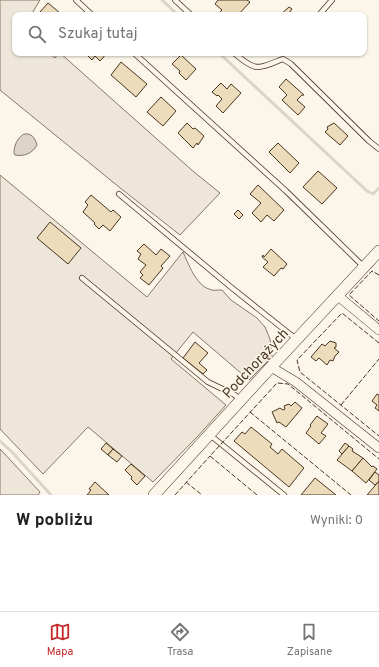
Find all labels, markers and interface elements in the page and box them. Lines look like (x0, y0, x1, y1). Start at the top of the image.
search box (12, 12, 367, 56)
icon: search (26, 23, 48, 45)
text: Szukaj tutaj (58, 25, 138, 44)
street label: Podchorążych (219, 326, 293, 403)
text: W pobliżu (16, 510, 93, 532)
text: Wyniki: 0 (310, 513, 363, 529)
tab: Mapa (47, 621, 73, 659)
tab: Trasa (167, 621, 193, 659)
tab: Zapisane (287, 621, 332, 659)

